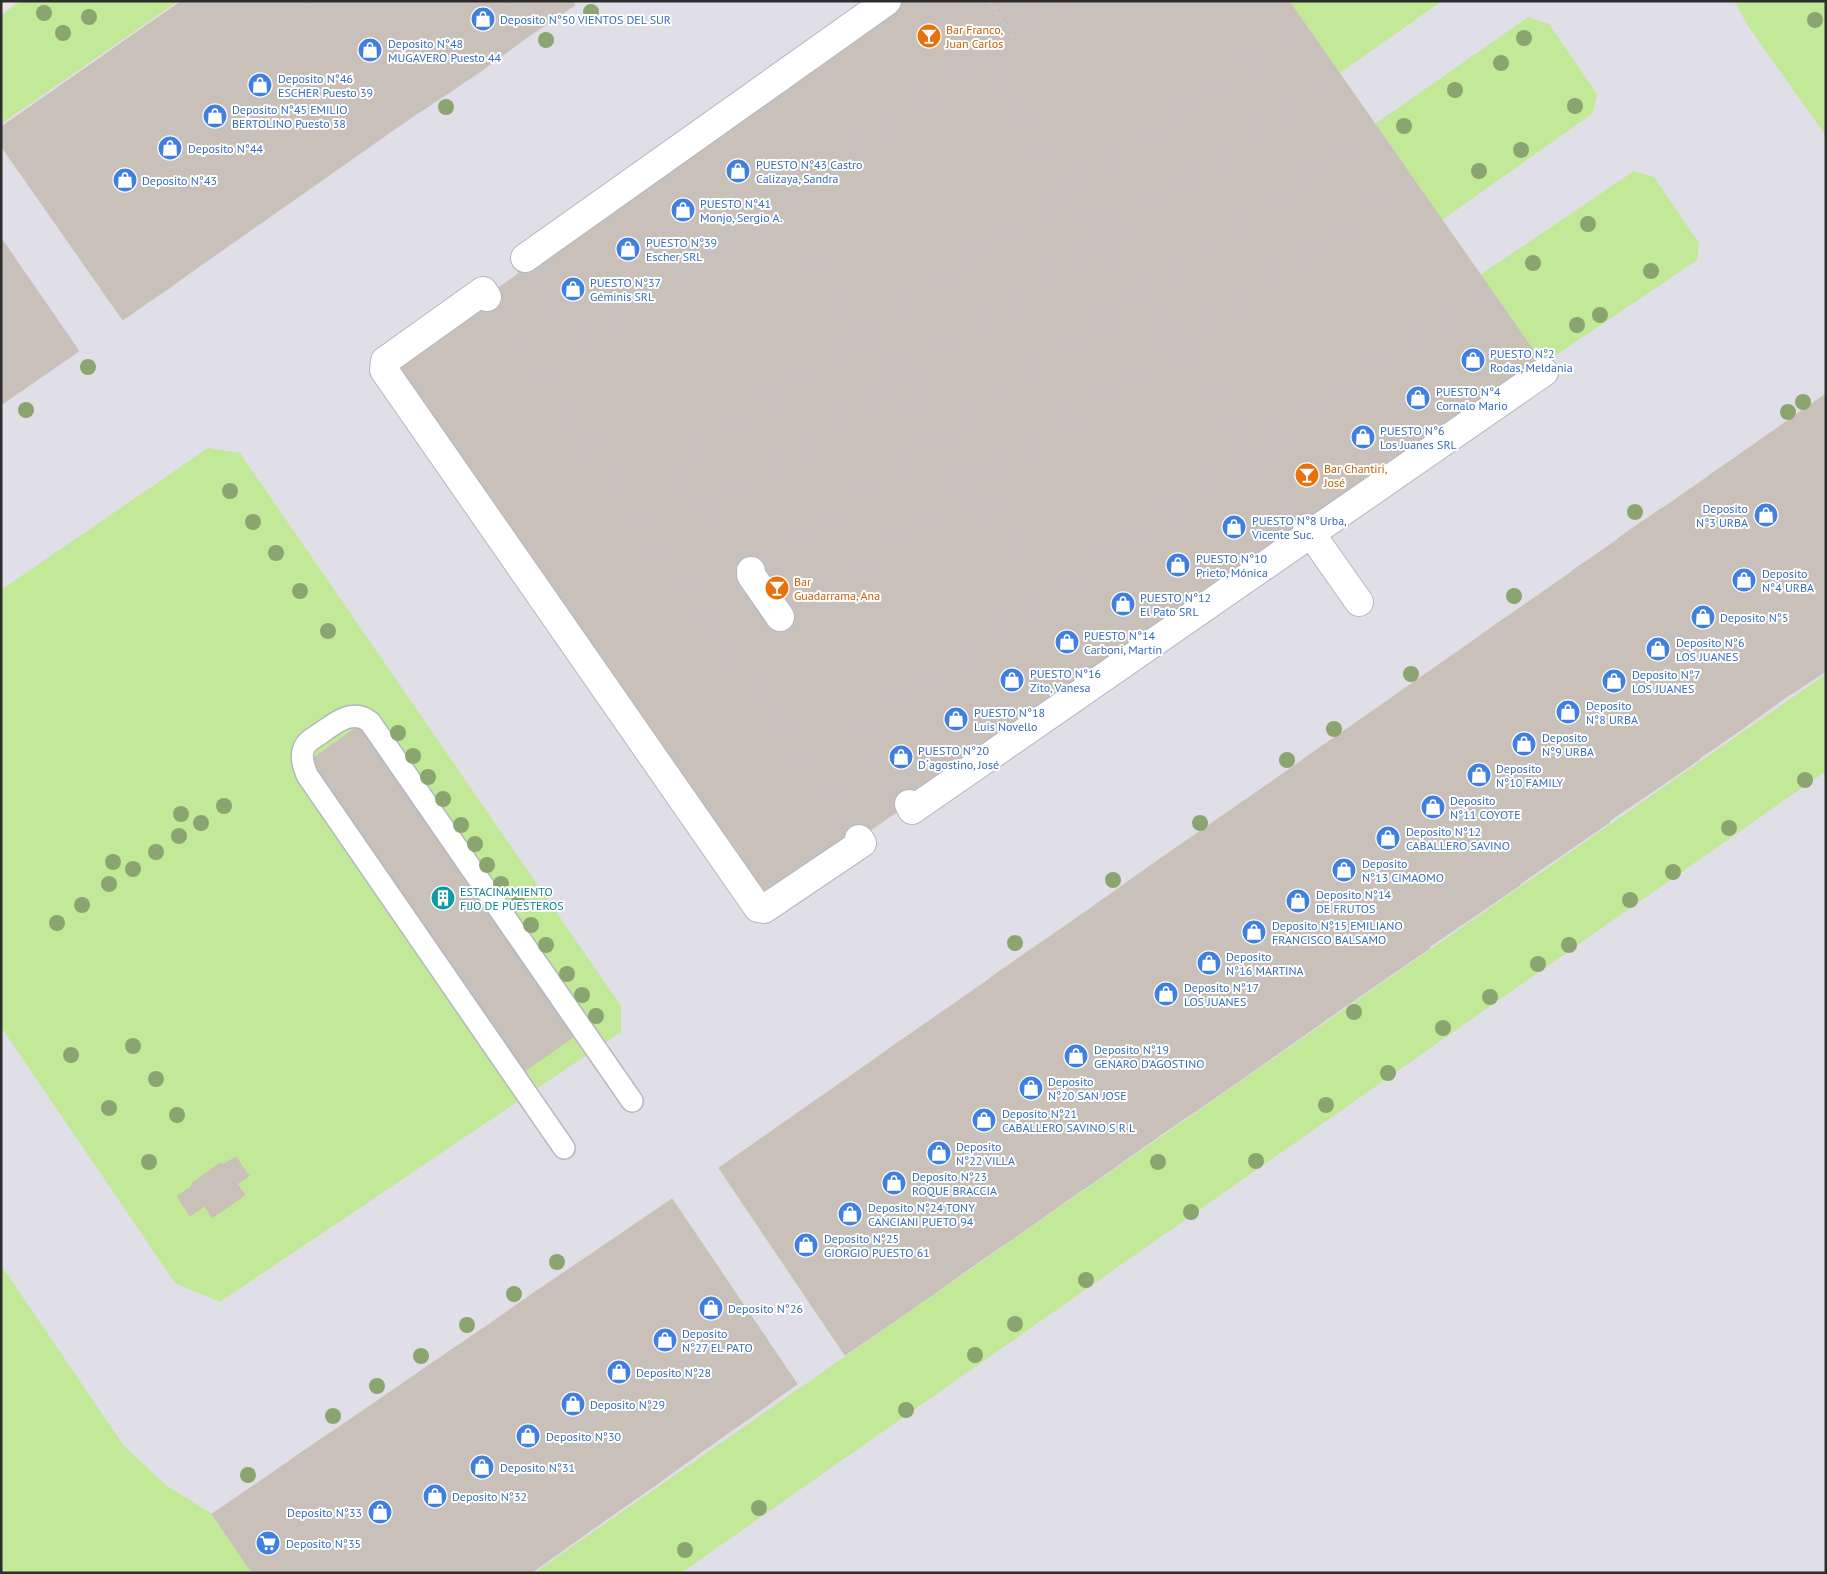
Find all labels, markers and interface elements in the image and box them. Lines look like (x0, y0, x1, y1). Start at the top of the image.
shop icon: Deposito N°50 VIENTOS DEL SUR (470, 6, 496, 32)
place label: Deposito N°50 VIENTOS DEL SUR (500, 12, 671, 27)
place label: Bar Franco, Juan Carlos (945, 22, 1003, 51)
bar icon: Bar Franco, Juan Carlos (916, 23, 942, 49)
place label: Deposito N°48 MUGAVERO Puesto 44 (388, 36, 501, 65)
shop icon: Deposito N°48 MUGAVERO Puesto 44 (357, 37, 383, 63)
place label: Deposito N°46 ESCHER Puesto 39 (278, 71, 373, 100)
shop icon: Deposito N°46 ESCHER Puesto 39 (247, 72, 273, 98)
place label: Deposito N°45 EMILIO BERTOLINO Puesto 38 (232, 102, 348, 131)
shop icon: Deposito N°45 EMILIO BERTOLINO Puesto 38 (202, 103, 228, 129)
shop icon: Deposito N°44 (157, 135, 183, 161)
place label: Deposito N°44 (188, 141, 263, 156)
place label: PUESTO N°43 Castro Calizaya, Sandra (756, 157, 863, 186)
shop icon: PUESTO N°43 Castro Calizaya, Sandra (725, 158, 751, 184)
shop icon: Deposito N°43 (112, 167, 138, 193)
place label: Deposito N°43 (142, 173, 217, 188)
place label: PUESTO N°41 Monjo, Sergio A. (700, 196, 782, 225)
shop icon: PUESTO N°41 Monjo, Sergio A. (670, 197, 696, 223)
place label: PUESTO N°39 Escher SRL (646, 235, 717, 264)
shop icon: PUESTO N°39 Escher SRL (615, 236, 641, 262)
place label: PUESTO N°37 Géminis SRL (590, 275, 661, 304)
shop icon: PUESTO N°37 Géminis SRL (560, 276, 586, 302)
place label: PUESTO N°2 Rodas, Meldania (1490, 346, 1573, 375)
shop icon: PUESTO N°2 Rodas, Meldania (1460, 347, 1486, 373)
place label: PUESTO N°4 Cornalo Mario (1436, 384, 1508, 413)
shop icon: PUESTO N°4 Cornalo Mario (1405, 385, 1431, 411)
place label: PUESTO N°6 Los Juanes SRL (1380, 423, 1457, 452)
shop icon: PUESTO N°6 Los Juanes SRL (1350, 424, 1376, 450)
place label: Bar Chantiri, José (1323, 461, 1388, 490)
bar icon: Bar Chantiri, José (1294, 462, 1320, 488)
place label: Deposito N°3 URBA (1696, 501, 1748, 530)
shop icon: Deposito N°3 URBA (1753, 502, 1779, 528)
place label: PUESTO N°8 Urba, Vicente Suc. (1251, 513, 1347, 542)
shop icon: PUESTO N°8 Urba, Vicente Suc. (1221, 514, 1247, 540)
place label: PUESTO N°10 Prieto, Mónica (1196, 551, 1268, 580)
shop icon: PUESTO N°10 Prieto, Mónica (1165, 552, 1191, 578)
place label: Deposito N°4 URBA (1762, 566, 1814, 595)
shop icon: Deposito N°4 URBA (1731, 567, 1757, 593)
place label: Bar Guadarrama, Ana (794, 574, 880, 603)
bar icon: Bar Guadarrama, Ana (764, 575, 790, 601)
place label: PUESTO N°12 El Pato SRL (1140, 590, 1211, 619)
shop icon: PUESTO N°12 El Pato SRL (1110, 591, 1136, 617)
shop icon: Deposito N°5 (1690, 604, 1716, 630)
place label: Deposito N°5 (1720, 610, 1788, 625)
place label: PUESTO N°14 Carboni, Martín (1084, 628, 1162, 657)
shop icon: PUESTO N°14 Carboni, Martín (1054, 629, 1080, 655)
place label: Deposito N°6 LOS JUANES (1676, 635, 1744, 664)
shop icon: Deposito N°6 LOS JUANES (1645, 636, 1671, 662)
place label: PUESTO N°16 Zito, Vanesa (1030, 666, 1101, 695)
shop icon: PUESTO N°16 Zito, Vanesa (999, 667, 1025, 693)
place label: Deposito N°7 LOS JUANES (1632, 667, 1700, 696)
shop icon: Deposito N°7 LOS JUANES (1601, 668, 1627, 694)
place label: Deposito N°8 URBA (1586, 698, 1638, 727)
shop icon: Deposito N°8 URBA (1555, 699, 1581, 725)
place label: PUESTO N°18 Luis Novello (974, 705, 1045, 734)
shop icon: PUESTO N°18 Luis Novello (943, 706, 969, 732)
place label: Deposito N°9 URBA (1542, 730, 1594, 759)
shop icon: Deposito N°9 URBA (1511, 731, 1537, 757)
place label: PUESTO N°20 D´agostino, José (918, 743, 999, 772)
shop icon: PUESTO N°20 D´agostino, José (888, 744, 914, 770)
place label: Deposito N°10 FAMILY (1496, 761, 1564, 790)
shop icon: Deposito N°10 FAMILY (1466, 762, 1492, 788)
place label: Deposito N°11 COYOTE (1450, 793, 1521, 822)
shop icon: Deposito N°11 COYOTE (1420, 794, 1446, 820)
place label: Deposito N°12 CABALLERO SAVINO (1406, 824, 1510, 853)
shop icon: Deposito N°12 CABALLERO SAVINO (1375, 825, 1401, 851)
place label: Deposito N°13 CIMAOMO (1362, 856, 1444, 885)
shop icon: Deposito N°13 CIMAOMO (1331, 857, 1357, 883)
place label: ESTACINAMIENTO FIJO DE PUESTEROS (460, 884, 564, 913)
building icon: ESTACINAMIENTO FIJO DE PUESTEROS (430, 885, 456, 911)
place label: Deposito N°14 DE FRUTOS (1316, 887, 1391, 916)
shop icon: Deposito N°14 DE FRUTOS (1285, 888, 1311, 914)
place label: Deposito N°15 EMILIANO FRANCISCO BALSAMO (1272, 918, 1403, 947)
shop icon: Deposito N°15 EMILIANO FRANCISCO BALSAMO (1241, 919, 1267, 945)
place label: Deposito N°16 MARTINA (1226, 949, 1304, 978)
shop icon: Deposito N°16 MARTINA (1196, 950, 1222, 976)
place label: Deposito N°17 LOS JUANES (1184, 980, 1259, 1009)
shop icon: Deposito N°17 LOS JUANES (1153, 981, 1179, 1007)
place label: Deposito N°19 GENARO D'AGOSTINO (1094, 1042, 1205, 1071)
shop icon: Deposito N°19 GENARO D'AGOSTINO (1063, 1043, 1089, 1069)
place label: Deposito N°20 SAN JOSE (1048, 1074, 1127, 1103)
shop icon: Deposito N°20 SAN JOSE (1018, 1075, 1044, 1101)
place label: Deposito N°21 CABALLERO SAVINO S R L (1002, 1106, 1135, 1135)
shop icon: Deposito N°21 CABALLERO SAVINO S R L (971, 1107, 997, 1133)
place label: Deposito N°22 VILLA (956, 1139, 1015, 1168)
shop icon: Deposito N°22 VILLA (926, 1140, 952, 1166)
place label: Deposito N°23 ROQUE BRACCIA (912, 1169, 997, 1198)
shop icon: Deposito N°23 ROQUE BRACCIA (881, 1170, 907, 1196)
place label: Deposito N°24 TONY CANCIANI PUETO 94 (868, 1200, 975, 1229)
shop icon: Deposito N°24 TONY CANCIANI PUETO 94 (837, 1201, 863, 1227)
place label: Deposito N°25 GIORGIO PUESTO 61 (824, 1231, 930, 1260)
shop icon: Deposito N°25 GIORGIO PUESTO 61 (793, 1232, 819, 1258)
shop icon: Deposito N°26 (698, 1295, 724, 1321)
place label: Deposito N°26 (728, 1301, 803, 1316)
place label: Deposito N°27 EL PATO (682, 1326, 753, 1355)
shop icon: Deposito N°27 EL PATO (652, 1327, 678, 1353)
shop icon: Deposito N°28 (606, 1359, 632, 1385)
place label: Deposito N°28 (636, 1365, 711, 1380)
shop icon: Deposito N°29 (560, 1391, 586, 1417)
place label: Deposito N°29 (590, 1397, 665, 1412)
shop icon: Deposito N°30 (515, 1423, 541, 1449)
place label: Deposito N°30 (546, 1429, 621, 1444)
shop icon: Deposito N°31 (469, 1454, 495, 1480)
place label: Deposito N°31 (500, 1460, 575, 1475)
shop icon: Deposito N°32 (422, 1483, 448, 1509)
place label: Deposito N°32 (452, 1489, 527, 1504)
shop icon: Deposito N°33 (367, 1499, 393, 1525)
place label: Deposito N°33 (287, 1505, 362, 1520)
supermarket icon: Deposito N°35 (255, 1530, 281, 1556)
place label: Deposito N°35 (286, 1536, 361, 1551)

